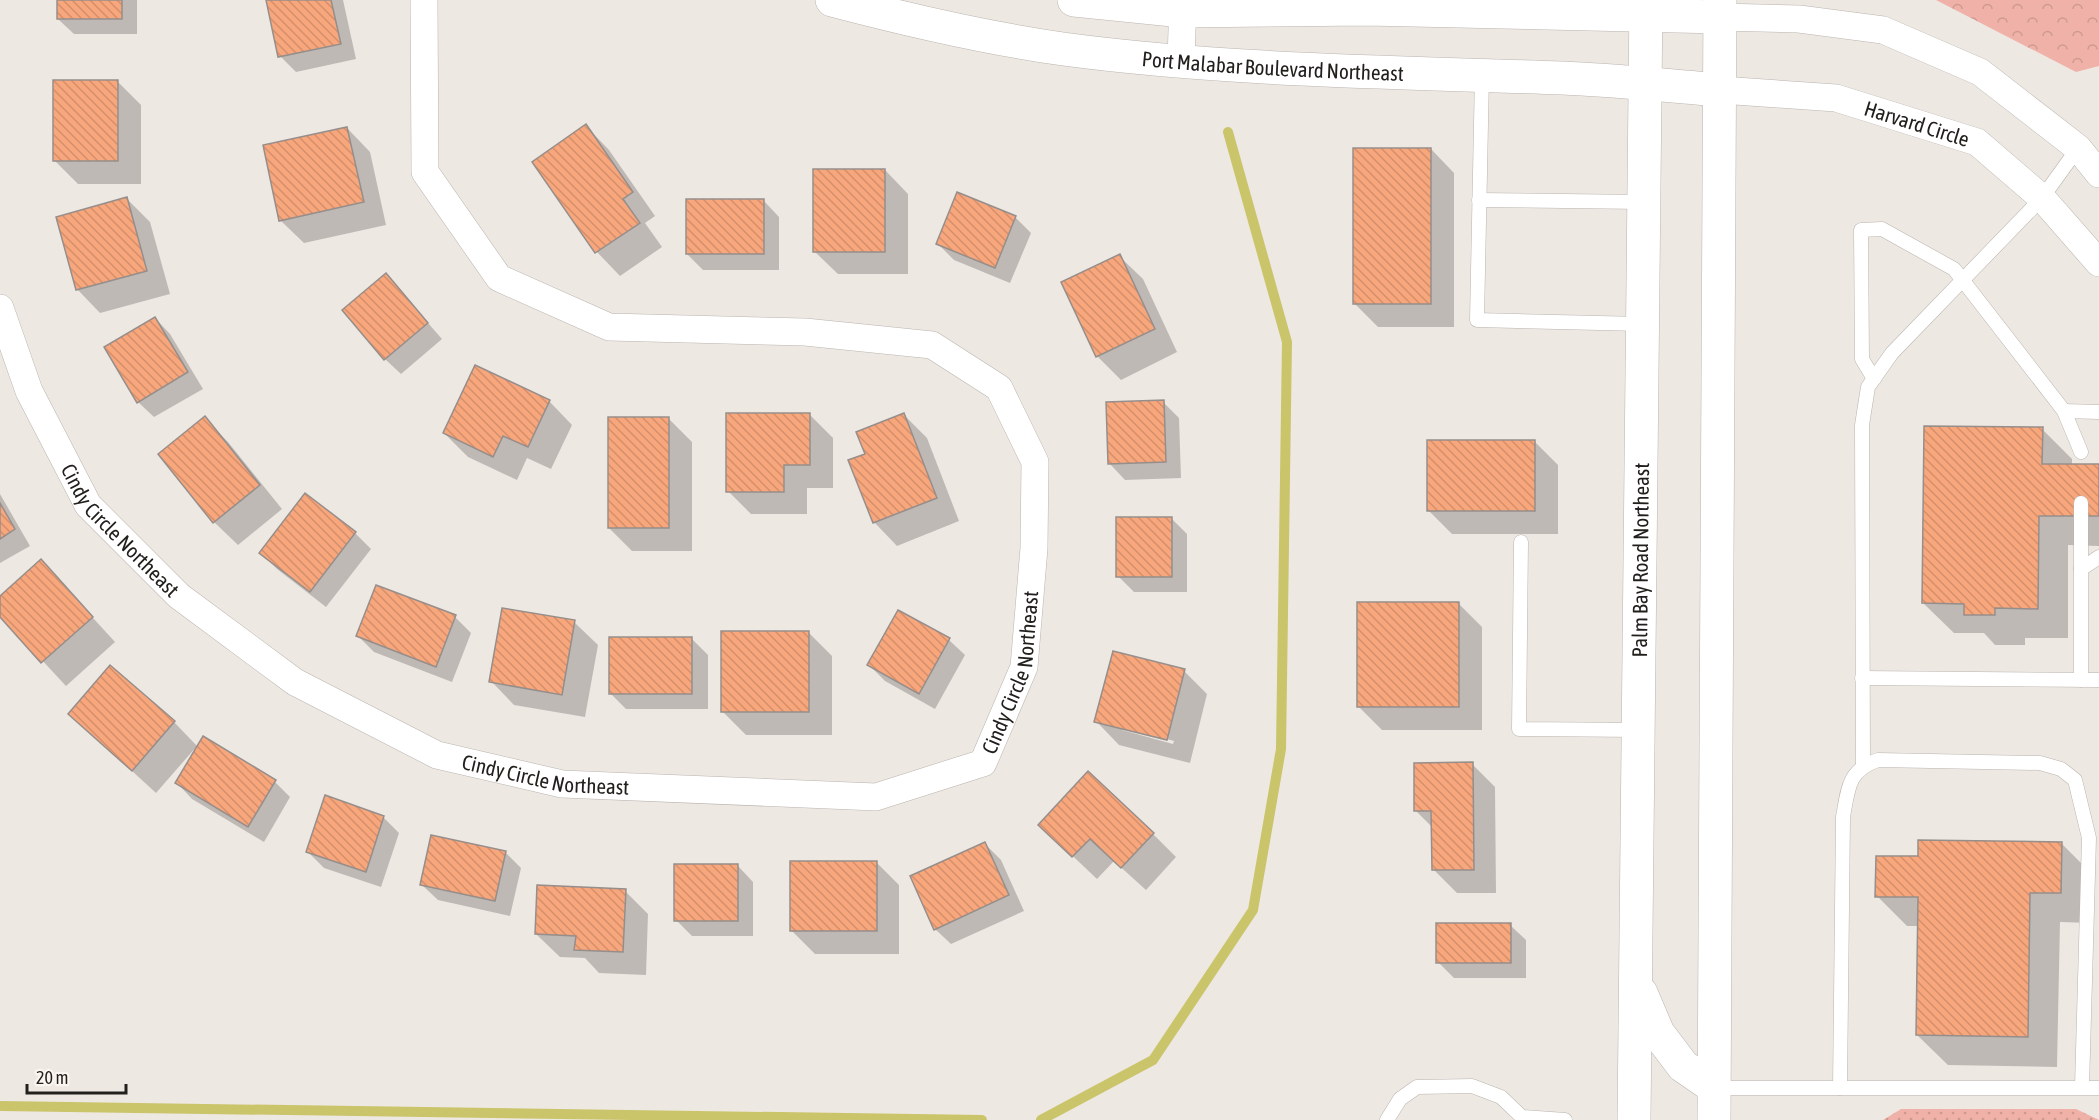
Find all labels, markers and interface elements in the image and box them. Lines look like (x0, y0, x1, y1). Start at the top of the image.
street label: Port Malabar Boulevard Northeast (1141, 46, 1404, 85)
street label: Harvard Circle (1861, 96, 1972, 151)
street label: Cindy Circle Northeast (57, 460, 184, 601)
street label: Palm Bay Road Northeast (1627, 462, 1653, 658)
street label: Cindy Circle Northeast (976, 590, 1042, 757)
street label: Cindy Circle Northeast (460, 749, 630, 799)
scale bar (27, 1057, 126, 1095)
text: 20 m (36, 1067, 68, 1088)

